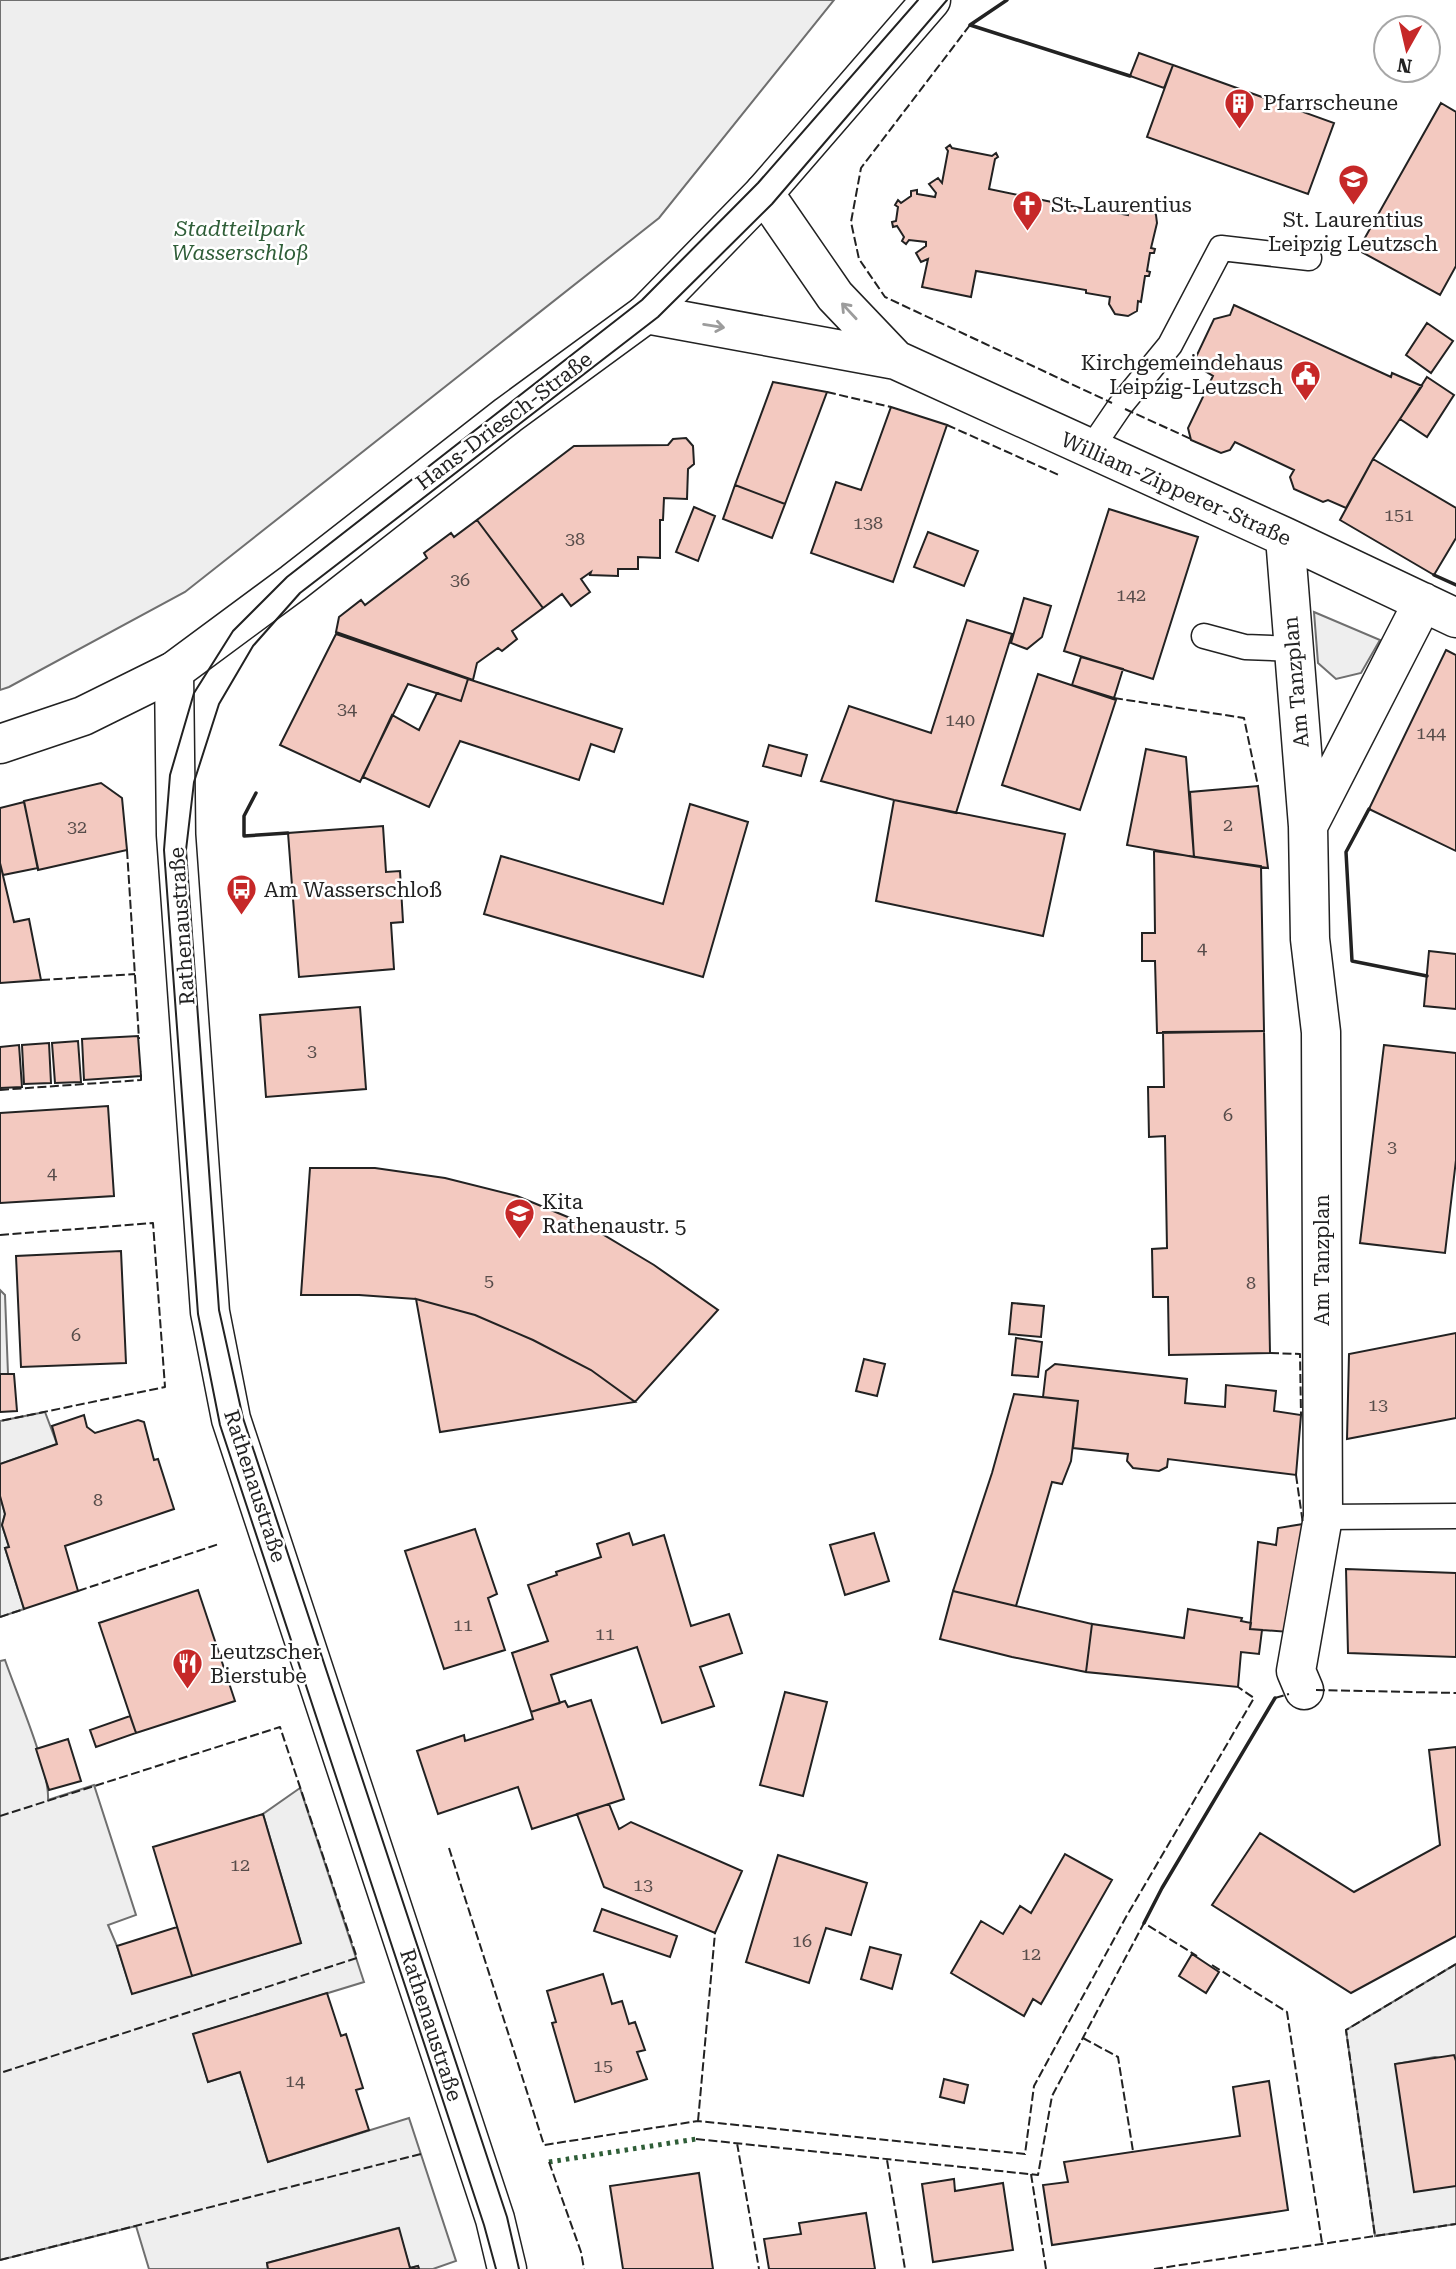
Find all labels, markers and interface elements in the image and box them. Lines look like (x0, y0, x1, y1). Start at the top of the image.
north arrow (1372, 14, 1442, 84)
text: N (1395, 53, 1414, 78)
building icon: Pfarrscheune (1223, 86, 1257, 130)
place label: Pfarrscheune (1263, 91, 1398, 115)
school or university icon: St. Laurentius Leipzig Leutzsch (1336, 163, 1370, 207)
church icon: St. Laurentius (1011, 188, 1045, 232)
place label: St. Laurentius (1051, 193, 1192, 217)
place label: St. Laurentius Leipzig Leutzsch (1268, 208, 1438, 256)
park label: Stadtteilpark Wasserschloß (172, 217, 308, 265)
one-way arrow (841, 302, 857, 320)
one-way arrow (702, 320, 724, 333)
street label: Hans-Driesch-Straße (411, 347, 597, 495)
place label: Kirchgemeindehaus Leipzig-Leutzsch (1081, 351, 1283, 399)
public building icon: Kirchgemeindehaus Leipzig-Leutzsch (1289, 358, 1323, 402)
street label: William-Zipperer-Straße (1057, 427, 1295, 551)
house number: 151 (1384, 504, 1414, 525)
house number: 138 (853, 512, 883, 533)
house number: 38 (565, 528, 585, 549)
house number: 36 (450, 569, 470, 590)
house number: 142 (1116, 584, 1146, 605)
street label: Am Tanzplan (1278, 615, 1314, 749)
house number: 34 (337, 698, 357, 719)
house number: 140 (945, 709, 975, 730)
house number: 144 (1416, 722, 1446, 743)
house number: 2 (1223, 814, 1233, 835)
house number: 32 (67, 816, 87, 837)
street label: Rathenaustraße (164, 846, 200, 1006)
bus stop icon: Am Wasserschloß (224, 873, 258, 917)
place label: Am Wasserschloß (264, 878, 442, 902)
house number: 4 (1197, 937, 1207, 958)
house number: 3 (307, 1040, 317, 1061)
house number: 6 (1223, 1104, 1233, 1125)
house number: 3 (1387, 1136, 1397, 1157)
house number: 4 (47, 1162, 57, 1183)
place label: Kita Rathenaustr. 5 (542, 1190, 686, 1238)
street label: Am Tanzplan (1310, 1194, 1334, 1326)
school or university icon: Kita Rathenaustr. 5 (502, 1197, 536, 1241)
house number: 5 (484, 1270, 494, 1291)
house number: 8 (1246, 1272, 1256, 1293)
house number: 6 (71, 1324, 81, 1345)
house number: 13 (1368, 1394, 1388, 1415)
street label: Rathenaustraße (219, 1407, 291, 1565)
house number: 8 (93, 1489, 103, 1510)
house number: 11 (453, 1614, 473, 1635)
house number: 11 (595, 1623, 615, 1644)
place label: Leutzscher Bierstube (210, 1640, 322, 1688)
restaurant icon: Leutzscher Bierstube (170, 1647, 204, 1691)
house number: 12 (230, 1854, 250, 1875)
house number: 13 (633, 1874, 653, 1895)
house number: 16 (792, 1930, 812, 1951)
house number: 12 (1021, 1943, 1041, 1964)
street label: Rathenaustraße (395, 1946, 467, 2104)
house number: 15 (593, 2055, 613, 2076)
house number: 14 (285, 2070, 305, 2091)

